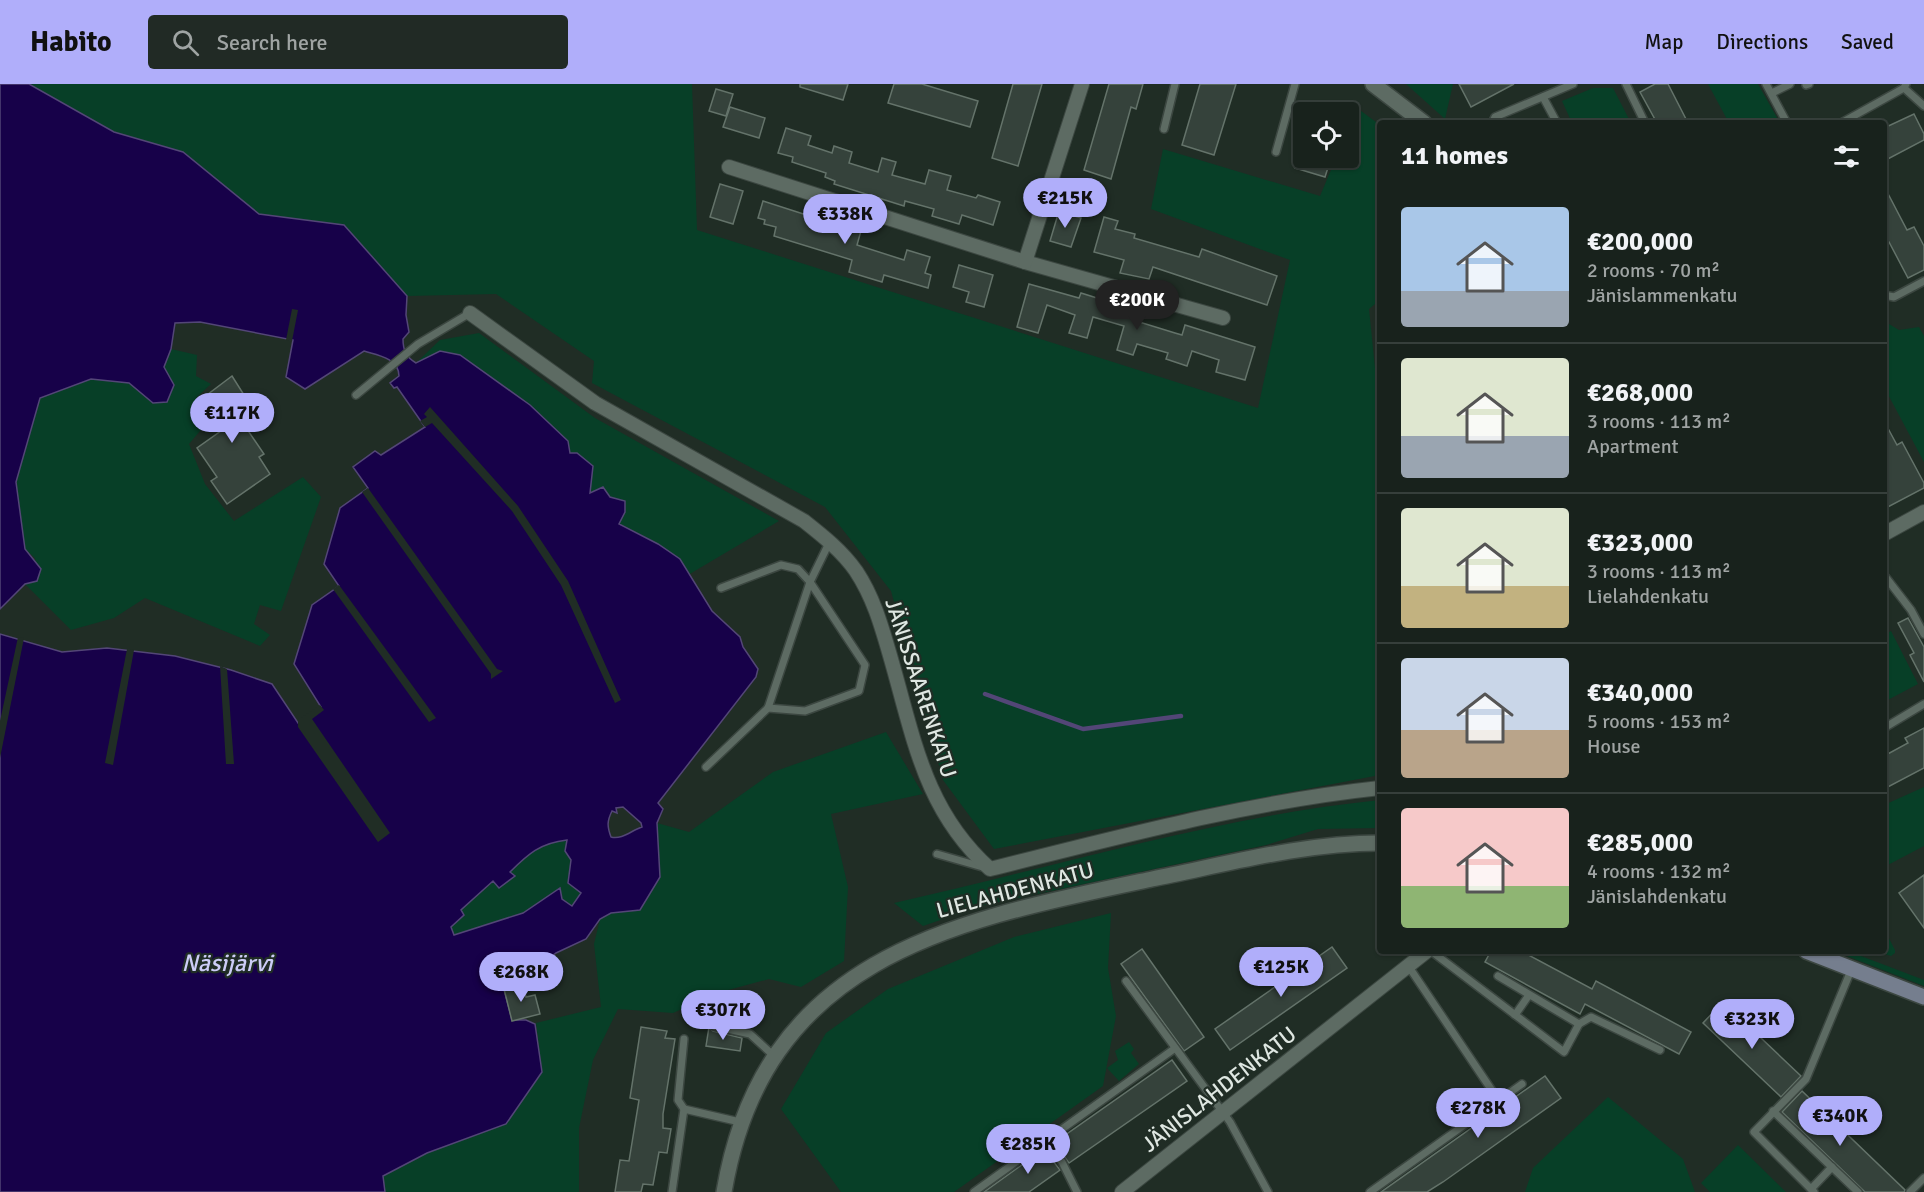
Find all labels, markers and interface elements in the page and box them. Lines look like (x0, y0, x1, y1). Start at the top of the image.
search box (148, 15, 568, 69)
text: Habito (30, 25, 112, 59)
icon: search (169, 26, 202, 59)
text: Search here (217, 29, 328, 56)
text: Map (1645, 29, 1683, 55)
text: Directions (1716, 29, 1808, 55)
text: Saved (1841, 29, 1894, 55)
map controls (1293, 102, 1359, 168)
button: locate (1293, 102, 1359, 168)
text: 11 homes (1401, 140, 1508, 172)
icon: filters (1830, 140, 1863, 173)
pin: €215K (1023, 178, 1107, 229)
text: €215K (1037, 185, 1093, 210)
pin: €338K (803, 194, 887, 245)
text: €338K (817, 201, 873, 226)
text: €200,000 (1587, 226, 1693, 258)
icon: home (1449, 231, 1521, 303)
text: 2 rooms · 70 m² (1587, 258, 1720, 283)
pin: €200K (1095, 280, 1179, 331)
text: Jänislammenkatu (1587, 283, 1737, 308)
text: €200K (1109, 287, 1165, 312)
text: €268,000 (1587, 377, 1693, 409)
icon: home (1449, 382, 1521, 454)
pin: €117K (190, 393, 274, 444)
text: €117K (204, 400, 260, 425)
text: 3 rooms · 113 m² (1587, 409, 1731, 434)
text: Apartment (1587, 434, 1679, 459)
text: €323,000 (1587, 527, 1693, 559)
icon: home (1449, 532, 1521, 604)
text: 3 rooms · 113 m² (1587, 559, 1731, 584)
text: Lielahdenkatu (1587, 584, 1709, 609)
street label: JÄNISSAARENKATU (879, 595, 963, 781)
text: €340,000 (1587, 677, 1693, 709)
icon: home (1449, 682, 1521, 754)
text: 5 rooms · 153 m² (1587, 709, 1731, 734)
text: House (1587, 734, 1641, 759)
text: €285,000 (1587, 827, 1693, 859)
icon: home (1449, 832, 1521, 904)
street label: LIELAHDENKATU (933, 856, 1097, 924)
text: 4 rooms · 132 m² (1587, 859, 1731, 884)
text: Jänislahdenkatu (1587, 884, 1727, 909)
pin: €125K (1239, 947, 1323, 998)
water label: Näsijärvi (181, 948, 274, 978)
pin: €268K (479, 952, 563, 1003)
text: €125K (1253, 954, 1309, 979)
text: €268K (493, 959, 549, 984)
pin: €307K (681, 990, 765, 1041)
text: €307K (695, 997, 751, 1022)
pin: €323K (1710, 999, 1794, 1050)
text: €323K (1724, 1006, 1780, 1031)
street label: JÄNISLAHDENKATU (1136, 1020, 1302, 1158)
pin: €278K (1436, 1088, 1520, 1139)
text: €278K (1450, 1095, 1506, 1120)
pin: €340K (1798, 1096, 1882, 1147)
text: €340K (1812, 1103, 1868, 1128)
pin: €285K (986, 1124, 1070, 1175)
text: €285K (1000, 1131, 1056, 1156)

